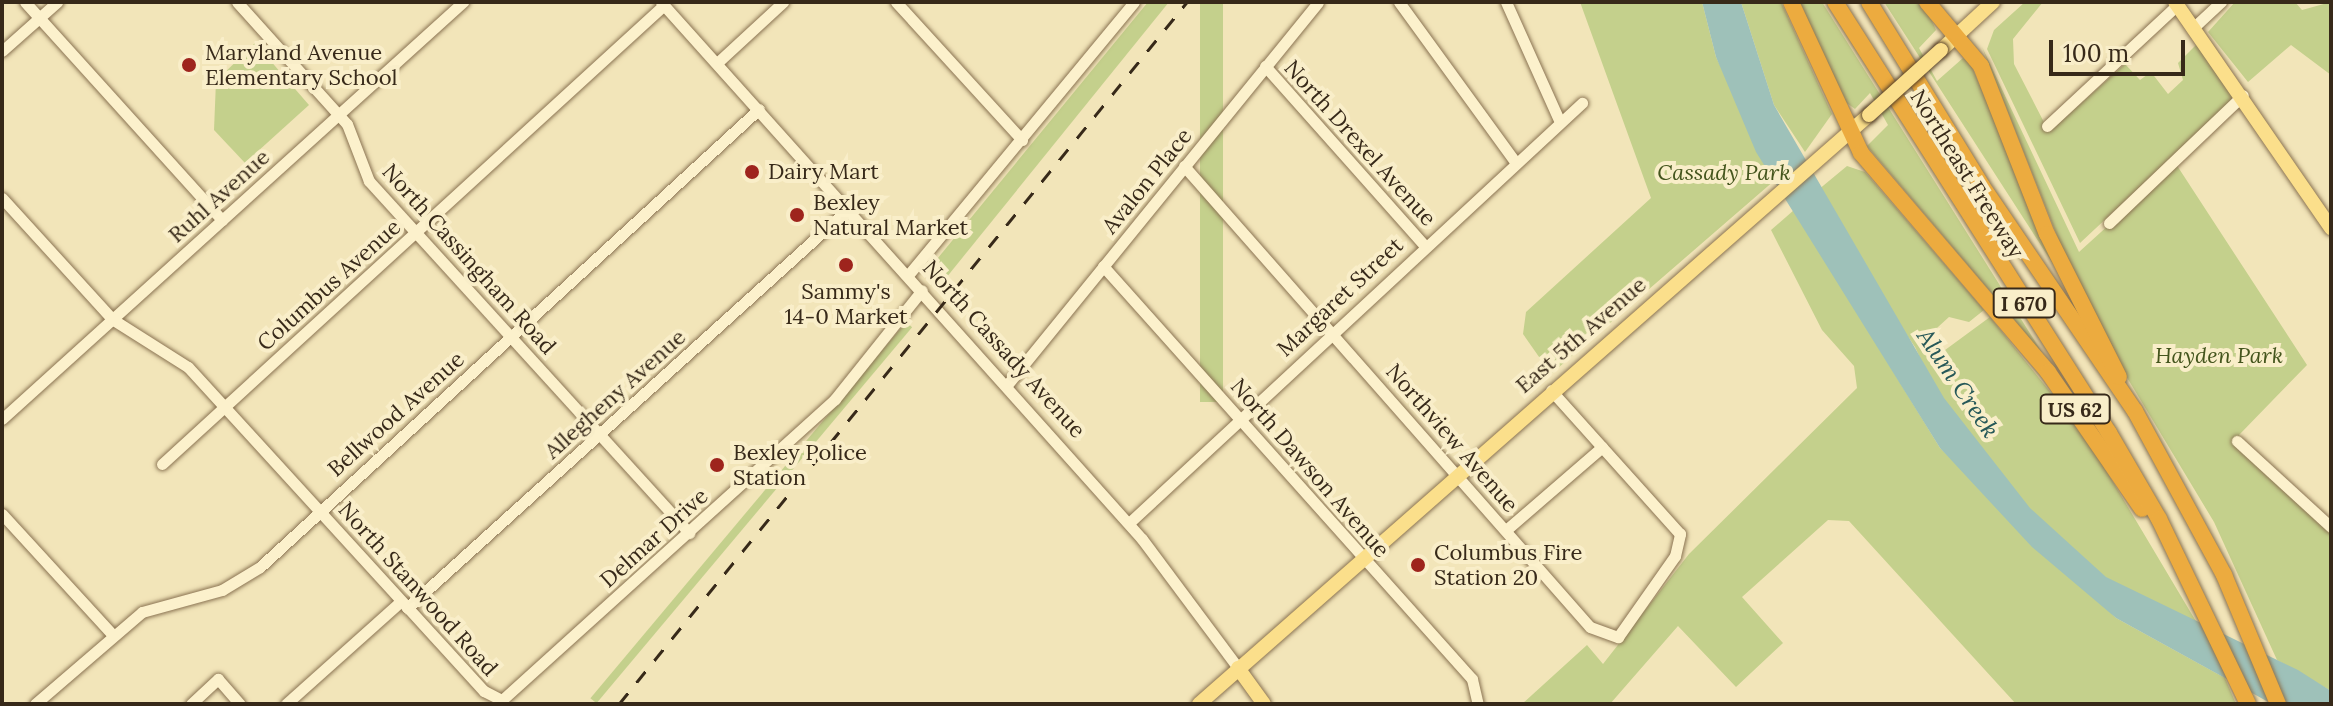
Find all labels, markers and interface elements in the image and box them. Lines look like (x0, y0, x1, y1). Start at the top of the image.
scale bar (2053, 24, 2189, 74)
text: 100 m (2063, 38, 2129, 69)
place label: Maryland Avenue Elementary School (205, 39, 398, 90)
street label: North Drexel Avenue (1279, 55, 1441, 231)
marker: Maryland Avenue Elementary School (180, 56, 198, 74)
street label: Northeast Freeway (1905, 85, 2029, 263)
street label: Avalon Place (1097, 123, 1197, 239)
street label: Ruhl Avenue (163, 144, 275, 248)
street label: North Cassingham Road (377, 158, 561, 360)
place label: Dairy Mart (768, 159, 879, 185)
park label: Cassady Park (1657, 160, 1791, 186)
marker: Dairy Mart (743, 163, 761, 181)
place label: Bexley Natural Market (813, 189, 968, 240)
marker: Bexley Natural Market (788, 206, 806, 224)
street label: Columbus Avenue (252, 214, 406, 356)
street label: Margaret Street (1272, 232, 1408, 362)
street label: North Cassady Avenue (917, 255, 1091, 443)
marker: Sammy's 14-0 Market (837, 256, 855, 274)
street label: East 5th Avenue (1511, 271, 1651, 399)
place label: Sammy's 14-0 Market (784, 278, 908, 330)
road number: I 670 (1992, 287, 2056, 319)
water label: Alum Creek (1911, 323, 2005, 443)
street label: Allegheny Avenue (539, 324, 691, 464)
park label: Hayden Park (2155, 343, 2283, 369)
street label: Bellwood Avenue (322, 346, 470, 482)
street label: Northview Avenue (1380, 358, 1524, 518)
street label: North Dawson Avenue (1225, 373, 1395, 563)
road number: US 62 (2039, 393, 2111, 425)
place label: Bexley Police Station (733, 439, 867, 490)
marker: Bexley Police Station (708, 456, 726, 474)
street label: Delmar Drive (595, 483, 713, 593)
street label: North Stanwood Road (333, 497, 503, 681)
place label: Columbus Fire Station 20 (1434, 539, 1582, 590)
marker: Columbus Fire Station 20 (1409, 556, 1427, 574)

